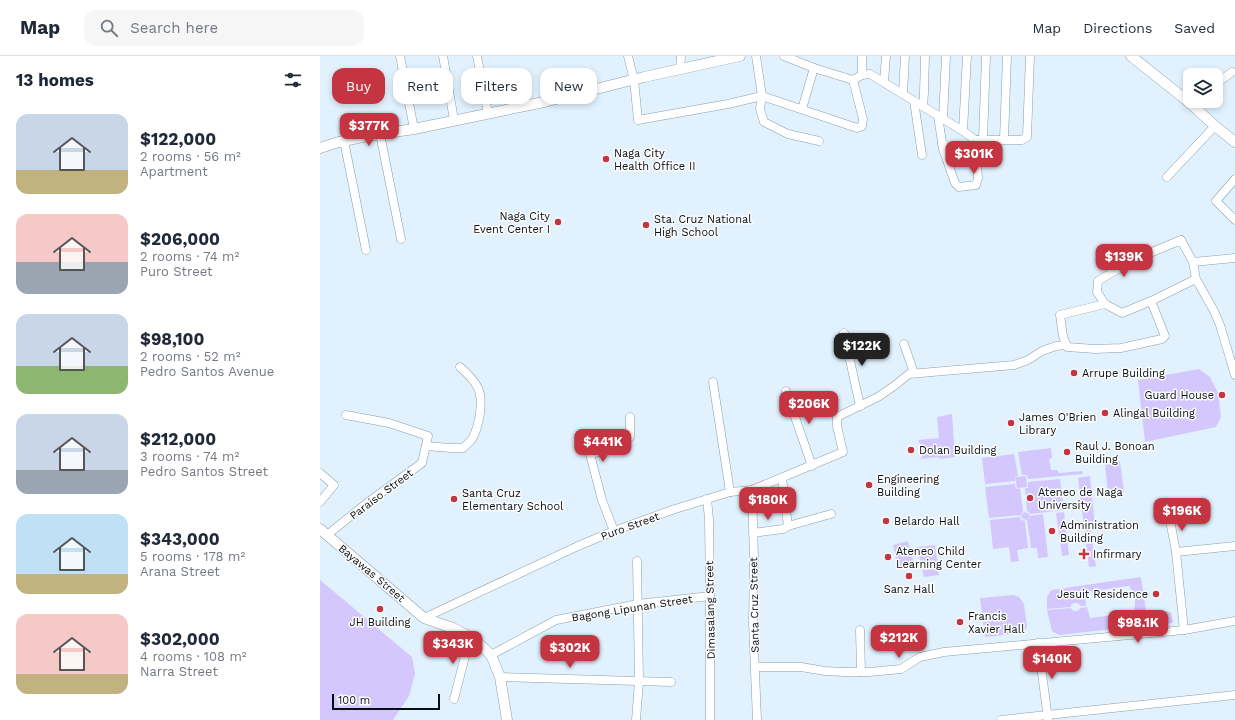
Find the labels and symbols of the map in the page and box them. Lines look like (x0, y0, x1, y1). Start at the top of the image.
pin: $377K (341, 113, 397, 147)
pin: $301K (946, 141, 1002, 175)
place label: Naga City Health Office II (614, 147, 695, 173)
marker: Naga City Health Office II (601, 154, 611, 164)
place label: Naga City Event Center I (473, 210, 550, 236)
place label: Sta. Cruz National High School (654, 213, 752, 239)
marker: Naga City Event Center I (553, 217, 563, 227)
marker: Sta. Cruz National High School (641, 220, 651, 230)
pin: $139K (1096, 244, 1152, 278)
pin: $122K (834, 333, 890, 367)
place label: Arrupe Building (1082, 367, 1165, 380)
marker: Arrupe Building (1069, 368, 1079, 378)
place label: Guard House (1145, 389, 1214, 402)
marker: Guard House (1217, 390, 1227, 400)
pin: $206K (781, 391, 837, 425)
place label: Alingal Building (1113, 407, 1195, 420)
marker: Alingal Building (1100, 408, 1110, 418)
place label: James O'Brien Library (1019, 411, 1096, 437)
marker: James O'Brien Library (1006, 418, 1016, 428)
pin: $441K (575, 429, 631, 463)
place label: Raul J. Bonoan Building (1075, 440, 1155, 466)
place label: Dolan Building (919, 444, 997, 457)
marker: Dolan Building (906, 445, 916, 455)
marker: Raul J. Bonoan Building (1062, 447, 1072, 457)
street label: Paraiso Street (347, 466, 416, 522)
place label: Engineering Building (877, 473, 939, 499)
marker: Engineering Building (864, 480, 874, 490)
place label: Ateneo de Naga University (1038, 486, 1123, 512)
place label: Santa Cruz Elementary School (462, 487, 564, 513)
pin: $180K (740, 487, 796, 521)
marker: Ateneo de Naga University (1025, 493, 1035, 503)
marker: Santa Cruz Elementary School (449, 494, 459, 504)
pin: $196K (1154, 498, 1210, 532)
street label: Puro Street (599, 510, 662, 543)
place label: Belardo Hall (894, 515, 960, 528)
marker: Belardo Hall (881, 516, 891, 526)
place label: Administration Building (1060, 519, 1139, 545)
marker: Administration Building (1047, 526, 1057, 536)
street label: Bayawas Street (336, 542, 408, 605)
place label: Ateneo Child Learning Center (896, 545, 982, 571)
marker: Infirmary (1078, 548, 1090, 560)
place label: Infirmary (1093, 548, 1142, 561)
marker: Ateneo Child Learning Center (883, 552, 893, 562)
street label: Santa Cruz Street (747, 557, 762, 653)
street label: Dimasalang Street (703, 560, 718, 659)
marker: Sanz Hall (904, 571, 914, 581)
place label: Sanz Hall (884, 583, 935, 596)
place label: Jesuit Residence (1057, 588, 1148, 601)
marker: Jesuit Residence (1151, 589, 1161, 599)
street label: Bagong Lipunan Street (571, 592, 694, 624)
marker: JH Building (375, 604, 385, 614)
place label: Francis Xavier Hall (968, 610, 1025, 636)
pin: $98.1K (1105, 610, 1171, 644)
place label: JH Building (350, 616, 411, 629)
marker: Francis Xavier Hall (955, 617, 965, 627)
pin: $212K (871, 625, 927, 659)
pin: $343K (425, 631, 481, 665)
pin: $302K (542, 635, 598, 669)
pin: $140K (1024, 646, 1080, 680)
scale bar (332, 692, 440, 711)

